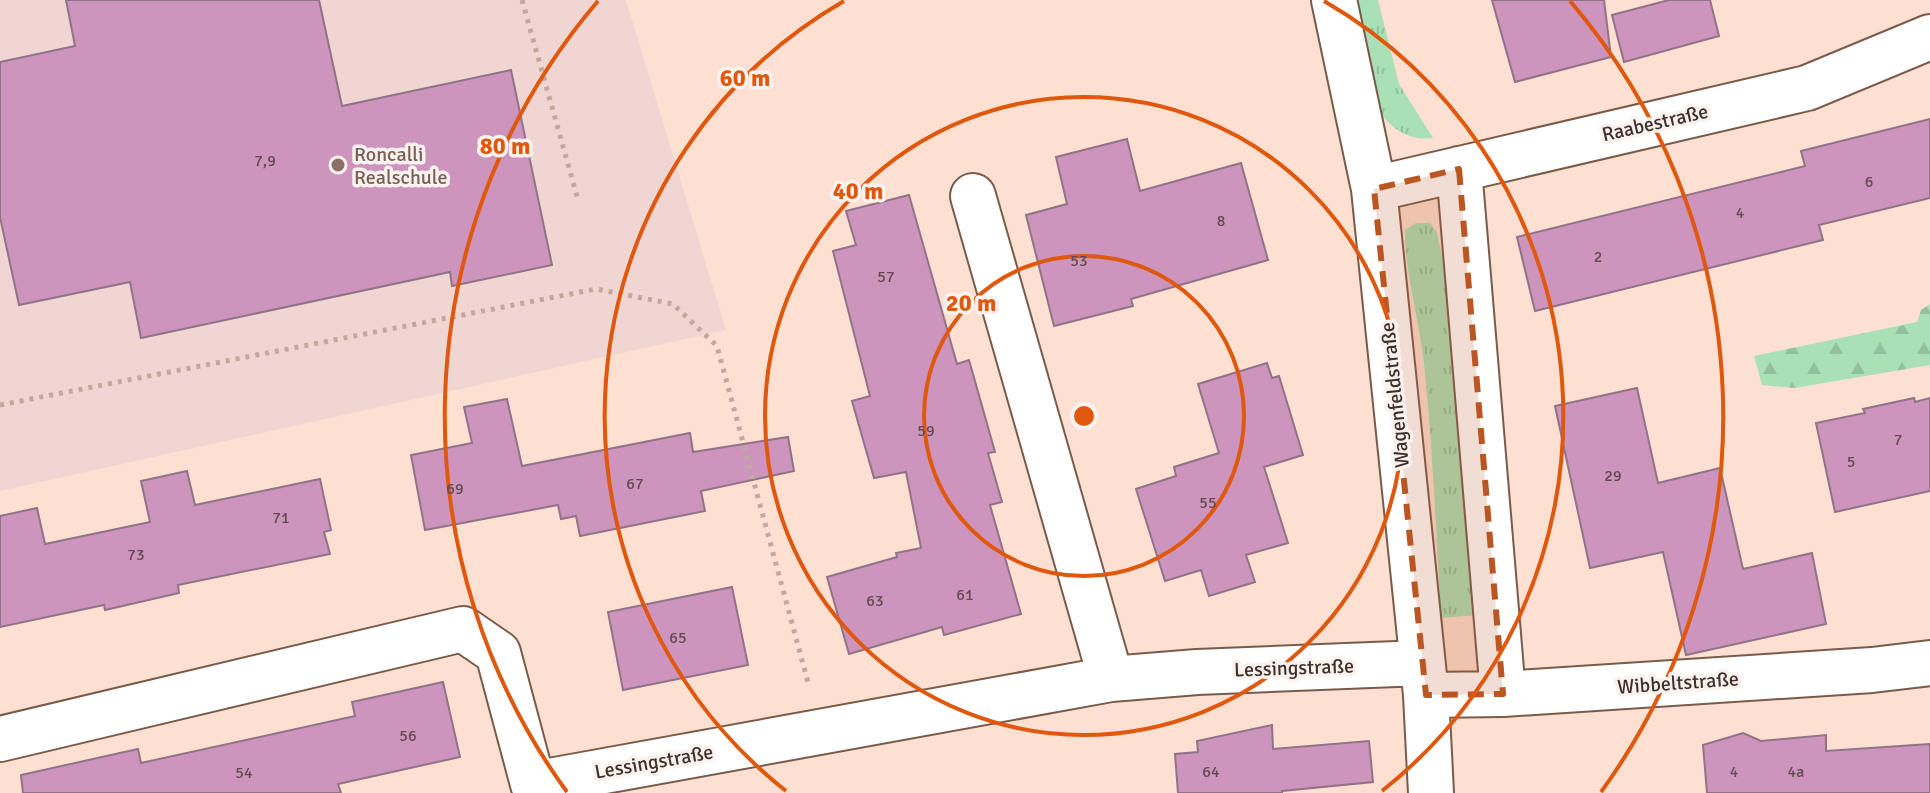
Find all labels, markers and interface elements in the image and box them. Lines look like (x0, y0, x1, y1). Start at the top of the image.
text: 60 m (720, 63, 770, 93)
street label: Raabestraße (1599, 99, 1711, 147)
text: 80 m (480, 131, 530, 161)
place label: Roncalli Realschule (354, 142, 447, 190)
house number: 7,9 (254, 151, 276, 171)
marker: Roncalli Realschule (329, 156, 347, 174)
house number: 6 (1865, 172, 1873, 192)
text: 40 m (833, 176, 883, 206)
house number: 4 (1736, 203, 1745, 223)
house number: 8 (1217, 211, 1225, 231)
house number: 2 (1594, 247, 1602, 267)
house number: 53 (1070, 251, 1088, 271)
house number: 57 (877, 267, 895, 287)
text: 20 m (946, 288, 996, 318)
street label: Wagenfeldstraße (1375, 321, 1415, 469)
centre of rings (1070, 402, 1098, 430)
house number: 59 (917, 421, 935, 441)
house number: 7 (1894, 430, 1902, 450)
house number: 5 (1847, 452, 1855, 472)
house number: 29 (1604, 466, 1622, 486)
house number: 67 (626, 474, 644, 494)
house number: 69 (446, 479, 464, 499)
house number: 55 (1199, 493, 1217, 513)
house number: 71 (272, 508, 290, 528)
house number: 73 (127, 545, 145, 565)
house number: 61 (956, 585, 974, 605)
house number: 63 (866, 591, 884, 611)
house number: 65 (669, 628, 687, 648)
street label: Lessingstraße (1234, 653, 1354, 683)
street label: Wibbeltstraße (1616, 666, 1740, 700)
house number: 56 (399, 726, 417, 746)
street label: Lessingstraße (593, 739, 715, 785)
house number: 64 (1202, 762, 1220, 782)
house number: 4 (1730, 762, 1739, 782)
house number: 4a (1788, 762, 1804, 782)
house number: 54 (235, 763, 253, 783)

